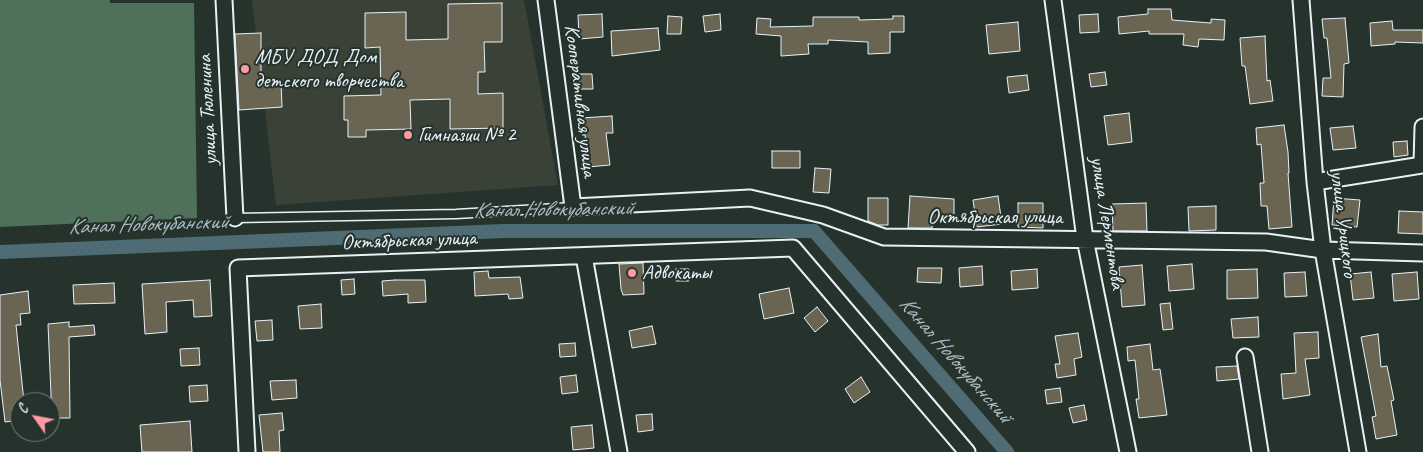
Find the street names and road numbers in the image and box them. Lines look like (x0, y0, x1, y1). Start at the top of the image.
street label: Кооперативная улица (558, 23, 602, 179)
street label: улица Тюленина (193, 54, 223, 166)
street label: улица Лермонтова (1084, 155, 1130, 291)
street label: улица Урицкого (1324, 169, 1362, 279)
street label: Октябрьская улица (928, 204, 1062, 230)
street label: Октябрьская улица (341, 226, 477, 256)

